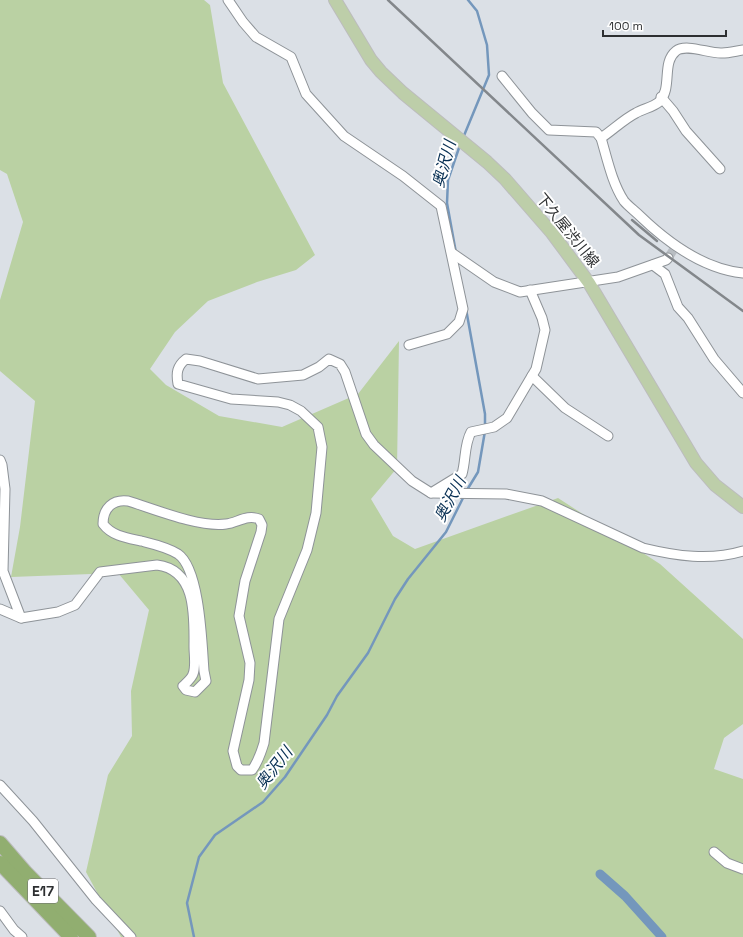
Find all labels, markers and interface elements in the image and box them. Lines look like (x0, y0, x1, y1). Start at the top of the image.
scale bar (603, 12, 726, 38)
text: 100 m (609, 18, 643, 34)
water label: 奥沢川 (428, 136, 461, 190)
street label: 下久屋渋川線 (532, 189, 604, 271)
water label: 奥沢川 (429, 471, 471, 525)
water label: 奥沢川 (251, 741, 298, 793)
road number: E17 (28, 879, 58, 903)

